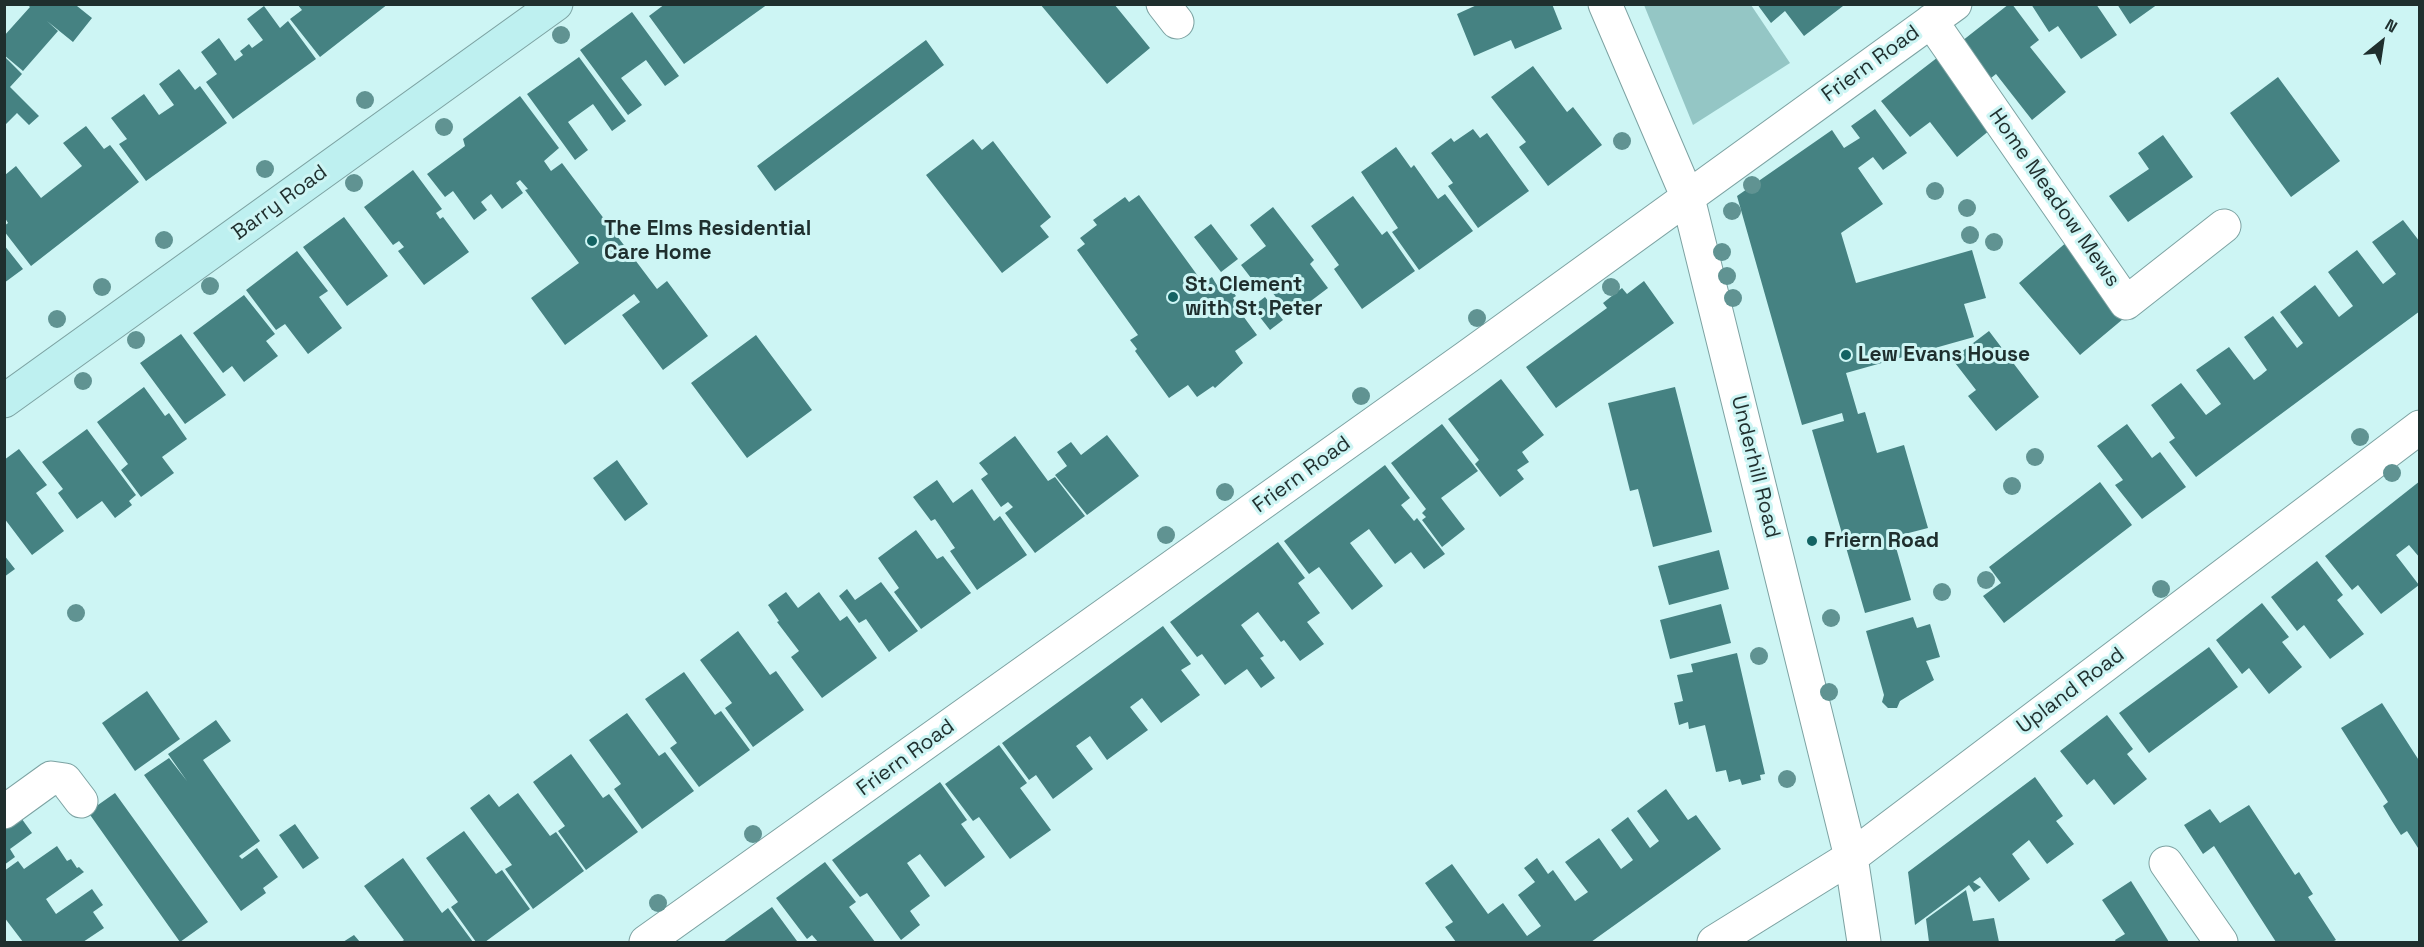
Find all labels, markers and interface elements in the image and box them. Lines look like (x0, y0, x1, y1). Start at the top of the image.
north arrow (2352, 12, 2412, 72)
text: N (2381, 14, 2401, 38)
street label: Friern Road (1817, 20, 1925, 108)
street label: Home Meadow Mews (1983, 104, 2125, 292)
street label: Barry Road (227, 160, 333, 246)
place label: The Elms Residential Care Home (604, 216, 811, 266)
marker: The Elms Residential Care Home (585, 234, 599, 248)
place label: St. Clement with St. Peter (1185, 272, 1323, 322)
marker: St. Clement with St. Peter (1166, 290, 1180, 304)
place label: Lew Evans House (1858, 342, 2030, 368)
marker: Lew Evans House (1839, 348, 1853, 362)
street label: Underhill Road (1725, 393, 1785, 541)
street label: Friern Road (1248, 431, 1356, 519)
place label: Friern Road (1824, 528, 1939, 554)
marker: Friern Road (1805, 534, 1819, 548)
street label: Upland Road (2012, 642, 2130, 740)
street label: Friern Road (852, 714, 960, 802)

